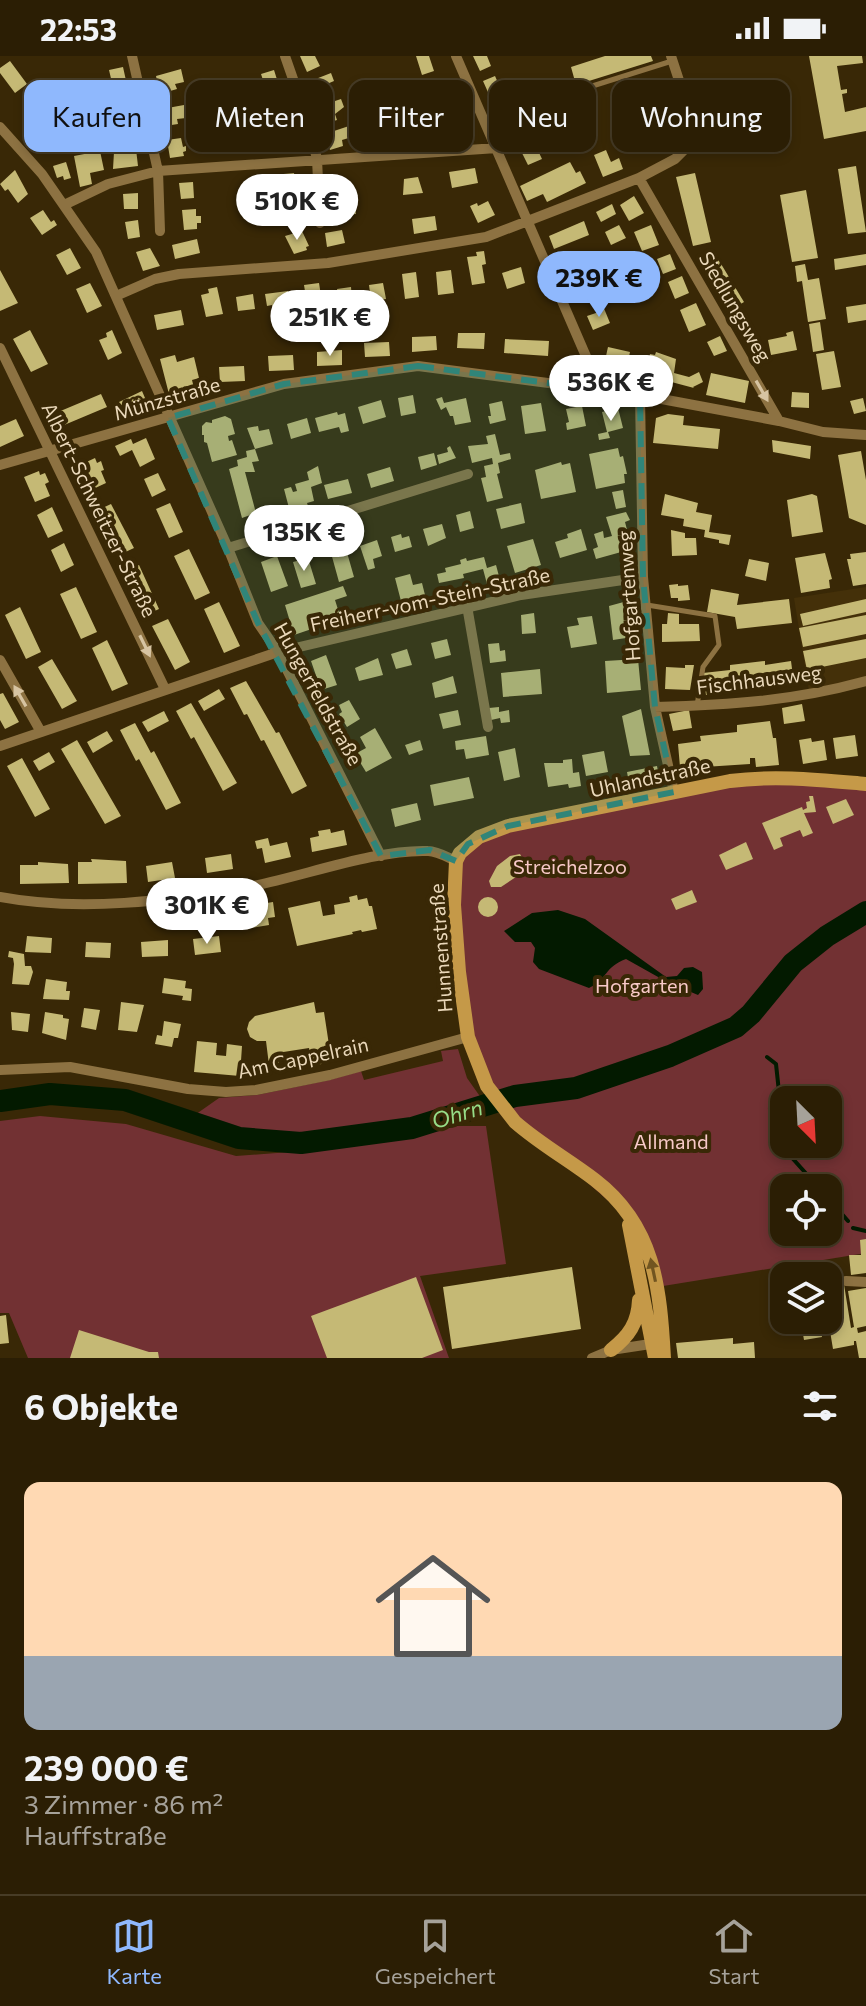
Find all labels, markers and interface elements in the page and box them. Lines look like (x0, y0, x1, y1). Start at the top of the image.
text: 22:53 (40, 10, 117, 47)
chip: Kaufen (24, 80, 170, 152)
chip: Mieten (186, 80, 333, 152)
chip: Filter (349, 80, 473, 152)
chip: Neu (489, 80, 596, 152)
chip: Wohnung (612, 80, 790, 152)
pin: 510K € (232, 174, 362, 242)
text: 510K € (254, 184, 340, 215)
street label: Siedlungsweg (695, 247, 777, 366)
pin: 239K € (534, 251, 664, 319)
text: 239K € (555, 261, 643, 292)
pin: 251K € (265, 290, 395, 358)
text: 251K € (288, 300, 372, 331)
pin: 536K € (546, 355, 676, 423)
text: 536K € (567, 365, 655, 396)
street label: Münzstraße (111, 371, 223, 425)
one-way arrow (755, 380, 769, 402)
street label: Albert-Schweitzer-Straße (37, 398, 162, 621)
pin: 135K € (239, 505, 369, 573)
text: 135K € (262, 515, 346, 546)
street label: Hofgartenweg (611, 530, 645, 662)
street label: Freiherr-vom-Stein-Straße (308, 562, 552, 636)
street label: Hungerfeldstraße (270, 618, 368, 769)
one-way arrow (138, 635, 152, 658)
street label: Fischhausweg (695, 659, 823, 699)
one-way arrow (14, 685, 28, 707)
street label: Uhlandstraße (587, 753, 712, 802)
park label: Streichelzoo (513, 854, 627, 878)
pin: 301K € (142, 878, 272, 946)
street label: Hunnenstraße (424, 883, 456, 1013)
text: 301K € (164, 888, 250, 919)
park label: Hofgarten (595, 973, 689, 997)
street label: Am Cappelrain (235, 1031, 371, 1083)
north arrow (770, 1086, 842, 1158)
map controls (770, 1086, 842, 1334)
water label: Ohrn (428, 1093, 486, 1134)
park label: Allmand (634, 1129, 708, 1153)
button: locate (770, 1174, 842, 1246)
one-way arrow (646, 1258, 659, 1283)
button: layers (770, 1262, 842, 1334)
icon: filters (798, 1384, 842, 1428)
text: 6 Objekte (24, 1385, 178, 1427)
icon: home (361, 1534, 505, 1678)
text: 239 000 € (24, 1746, 189, 1788)
text: 3 Zimmer · 86 m² (24, 1788, 223, 1819)
text: Hauffstraße (24, 1819, 167, 1850)
tab: Karte (106, 1914, 162, 1989)
tab: Gespeichert (375, 1914, 496, 1989)
tab: Start (709, 1914, 760, 1989)

